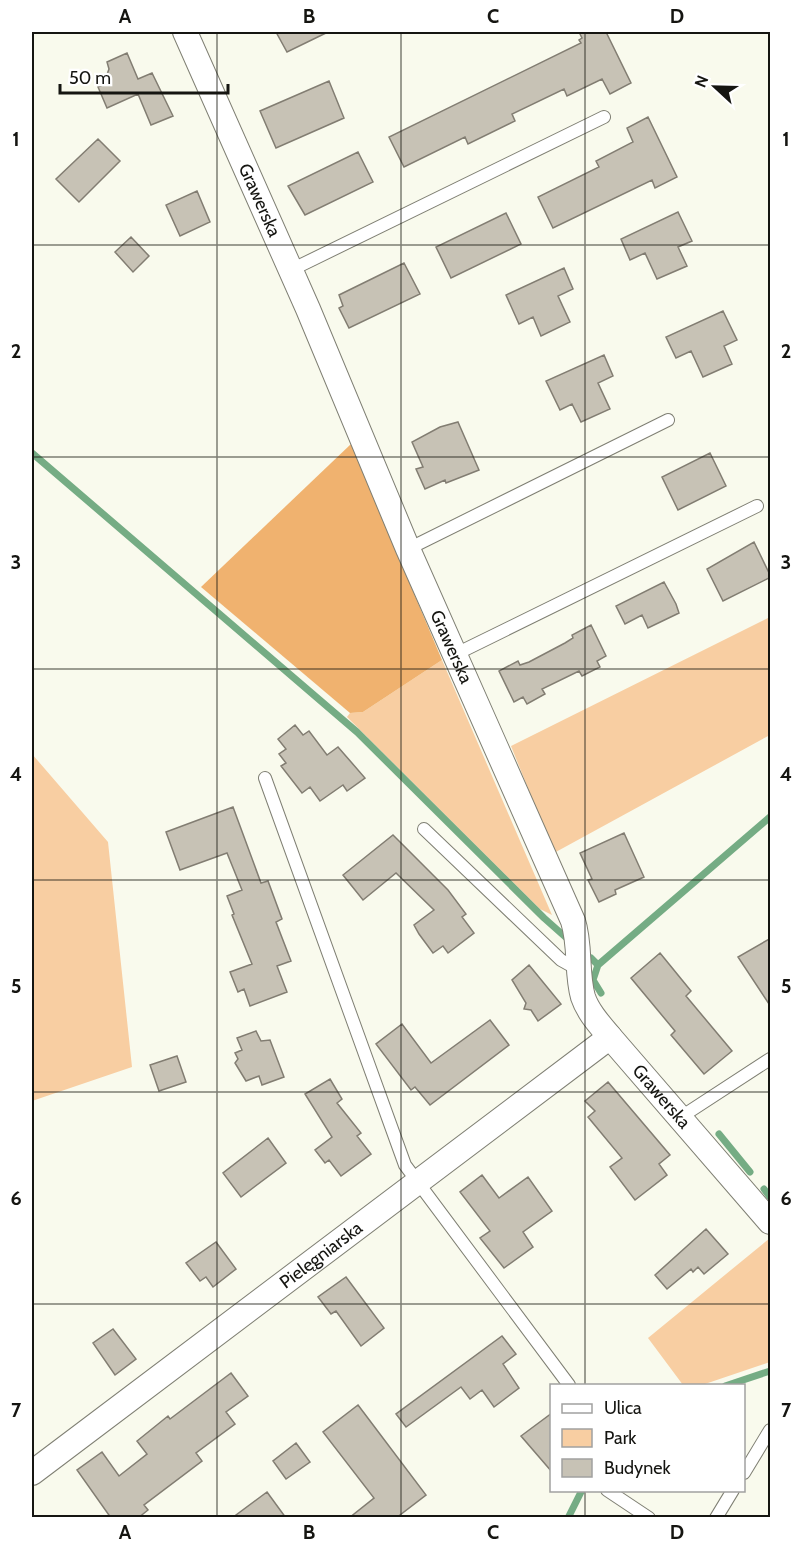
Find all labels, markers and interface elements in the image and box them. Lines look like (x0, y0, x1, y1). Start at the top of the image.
text: A (119, 4, 132, 28)
text: B (303, 4, 315, 28)
text: C (487, 4, 499, 28)
text: D (670, 4, 684, 28)
scale bar (60, 57, 228, 95)
north arrow (685, 57, 745, 117)
text: 50 m (69, 67, 111, 89)
text: N (691, 73, 712, 90)
text: 1 (12, 127, 20, 151)
text: 1 (782, 127, 790, 151)
street label: Grawerska (234, 160, 286, 241)
text: 2 (11, 339, 21, 363)
text: 2 (781, 339, 791, 363)
text: 3 (11, 550, 21, 574)
text: 3 (781, 550, 791, 574)
street label: Grawerska (425, 607, 477, 687)
text: 4 (10, 762, 22, 786)
text: 4 (780, 762, 792, 786)
text: 5 (11, 974, 21, 998)
text: 5 (781, 974, 791, 998)
street label: Grawerska (628, 1060, 695, 1133)
text: 6 (10, 1186, 22, 1210)
text: 6 (780, 1186, 792, 1210)
street label: Pielęgniarska (275, 1216, 367, 1293)
legend (550, 1384, 745, 1492)
text: Ulica (604, 1397, 642, 1419)
text: 7 (11, 1398, 22, 1422)
text: 7 (781, 1398, 792, 1422)
text: Park (604, 1427, 637, 1449)
text: Budynek (604, 1457, 671, 1479)
text: A (119, 1520, 132, 1544)
text: B (303, 1520, 315, 1544)
text: C (487, 1520, 499, 1544)
text: D (670, 1520, 684, 1544)

